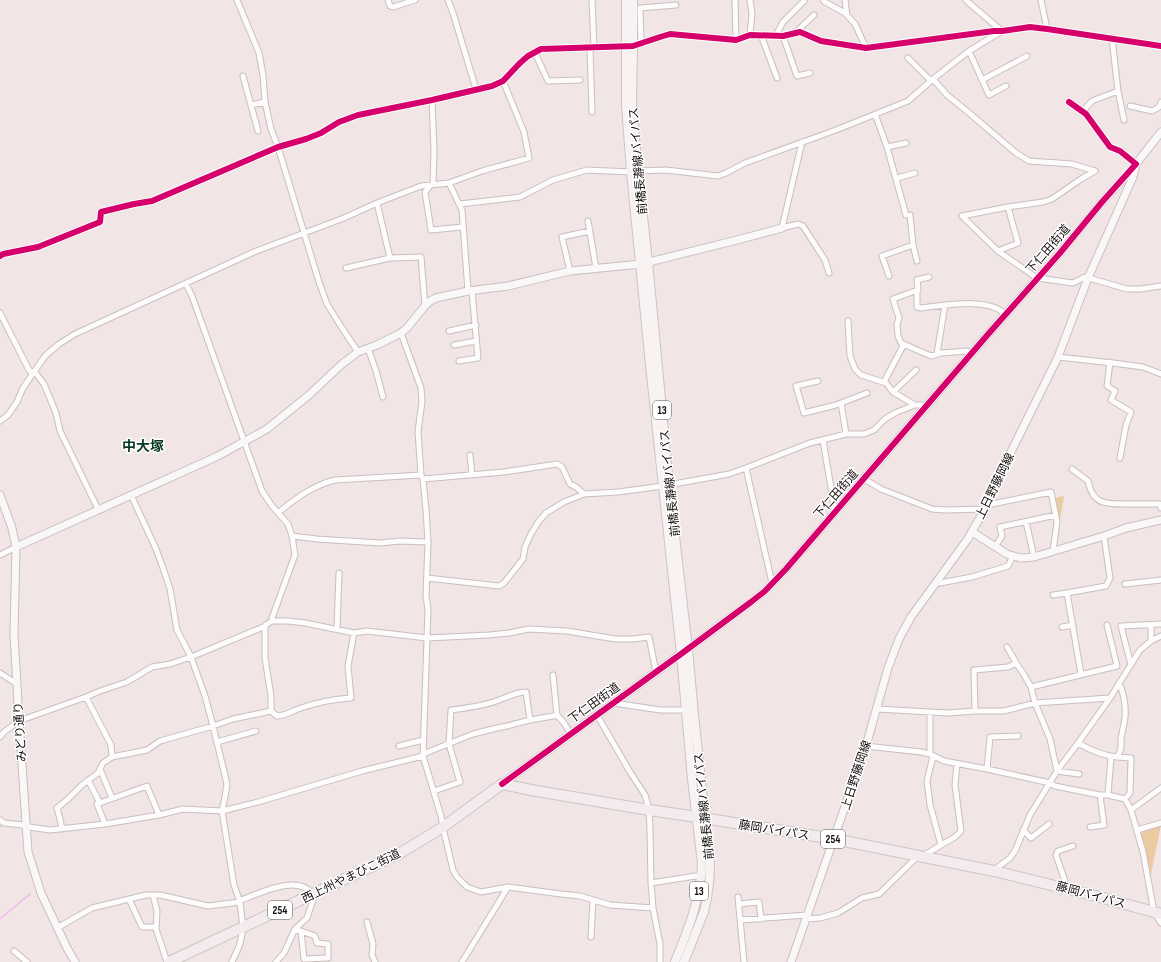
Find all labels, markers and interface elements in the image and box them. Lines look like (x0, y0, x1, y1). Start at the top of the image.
street label: 前橋長瀞線バイパス (626, 107, 651, 215)
street label: 下仁田街道 (1023, 222, 1074, 277)
road number: 13 (653, 401, 671, 419)
street label: 前橋長瀞線バイパス (657, 429, 684, 537)
district label: 中大塚 (122, 438, 164, 455)
street label: 上日野藤岡線 (973, 451, 1018, 522)
street label: 下仁田街道 (811, 467, 862, 522)
street label: 下仁田街道 (566, 680, 623, 727)
street label: みどり通り (11, 702, 30, 762)
street label: 上日野藤岡線 (838, 739, 875, 812)
street label: 前橋長瀞線バイパス (691, 752, 718, 860)
street label: 藤岡バイパス (737, 817, 811, 844)
road number: 254 (821, 830, 845, 848)
street label: 西上州やまびこ街道 (299, 846, 403, 907)
street label: 藤岡バイパス (1054, 879, 1127, 912)
road number: 13 (690, 882, 708, 900)
road number: 254 (268, 901, 292, 919)

